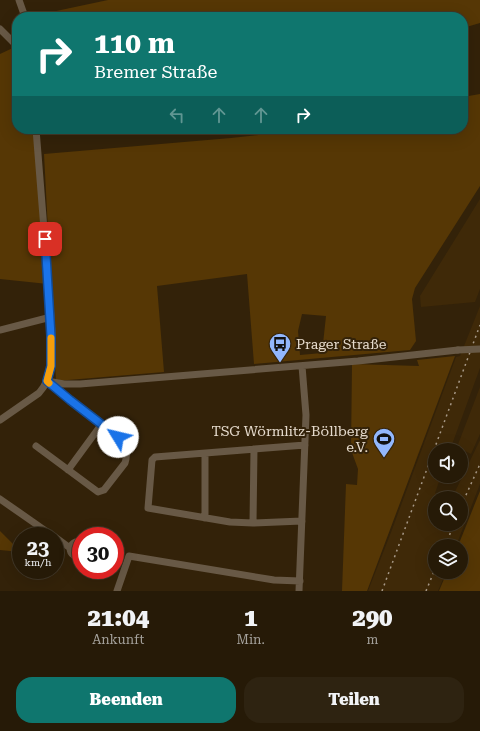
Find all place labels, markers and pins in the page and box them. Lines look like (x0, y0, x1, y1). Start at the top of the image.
pin (28, 222, 62, 256)
bus stop icon: Prager Straße (267, 331, 293, 364)
place label: Prager Straße (296, 336, 387, 352)
place label: TSG Wörmlitz-Böllberg e.V. (211, 423, 368, 455)
sports icon: TSG Wörmlitz-Böllberg e.V. (371, 426, 397, 459)

